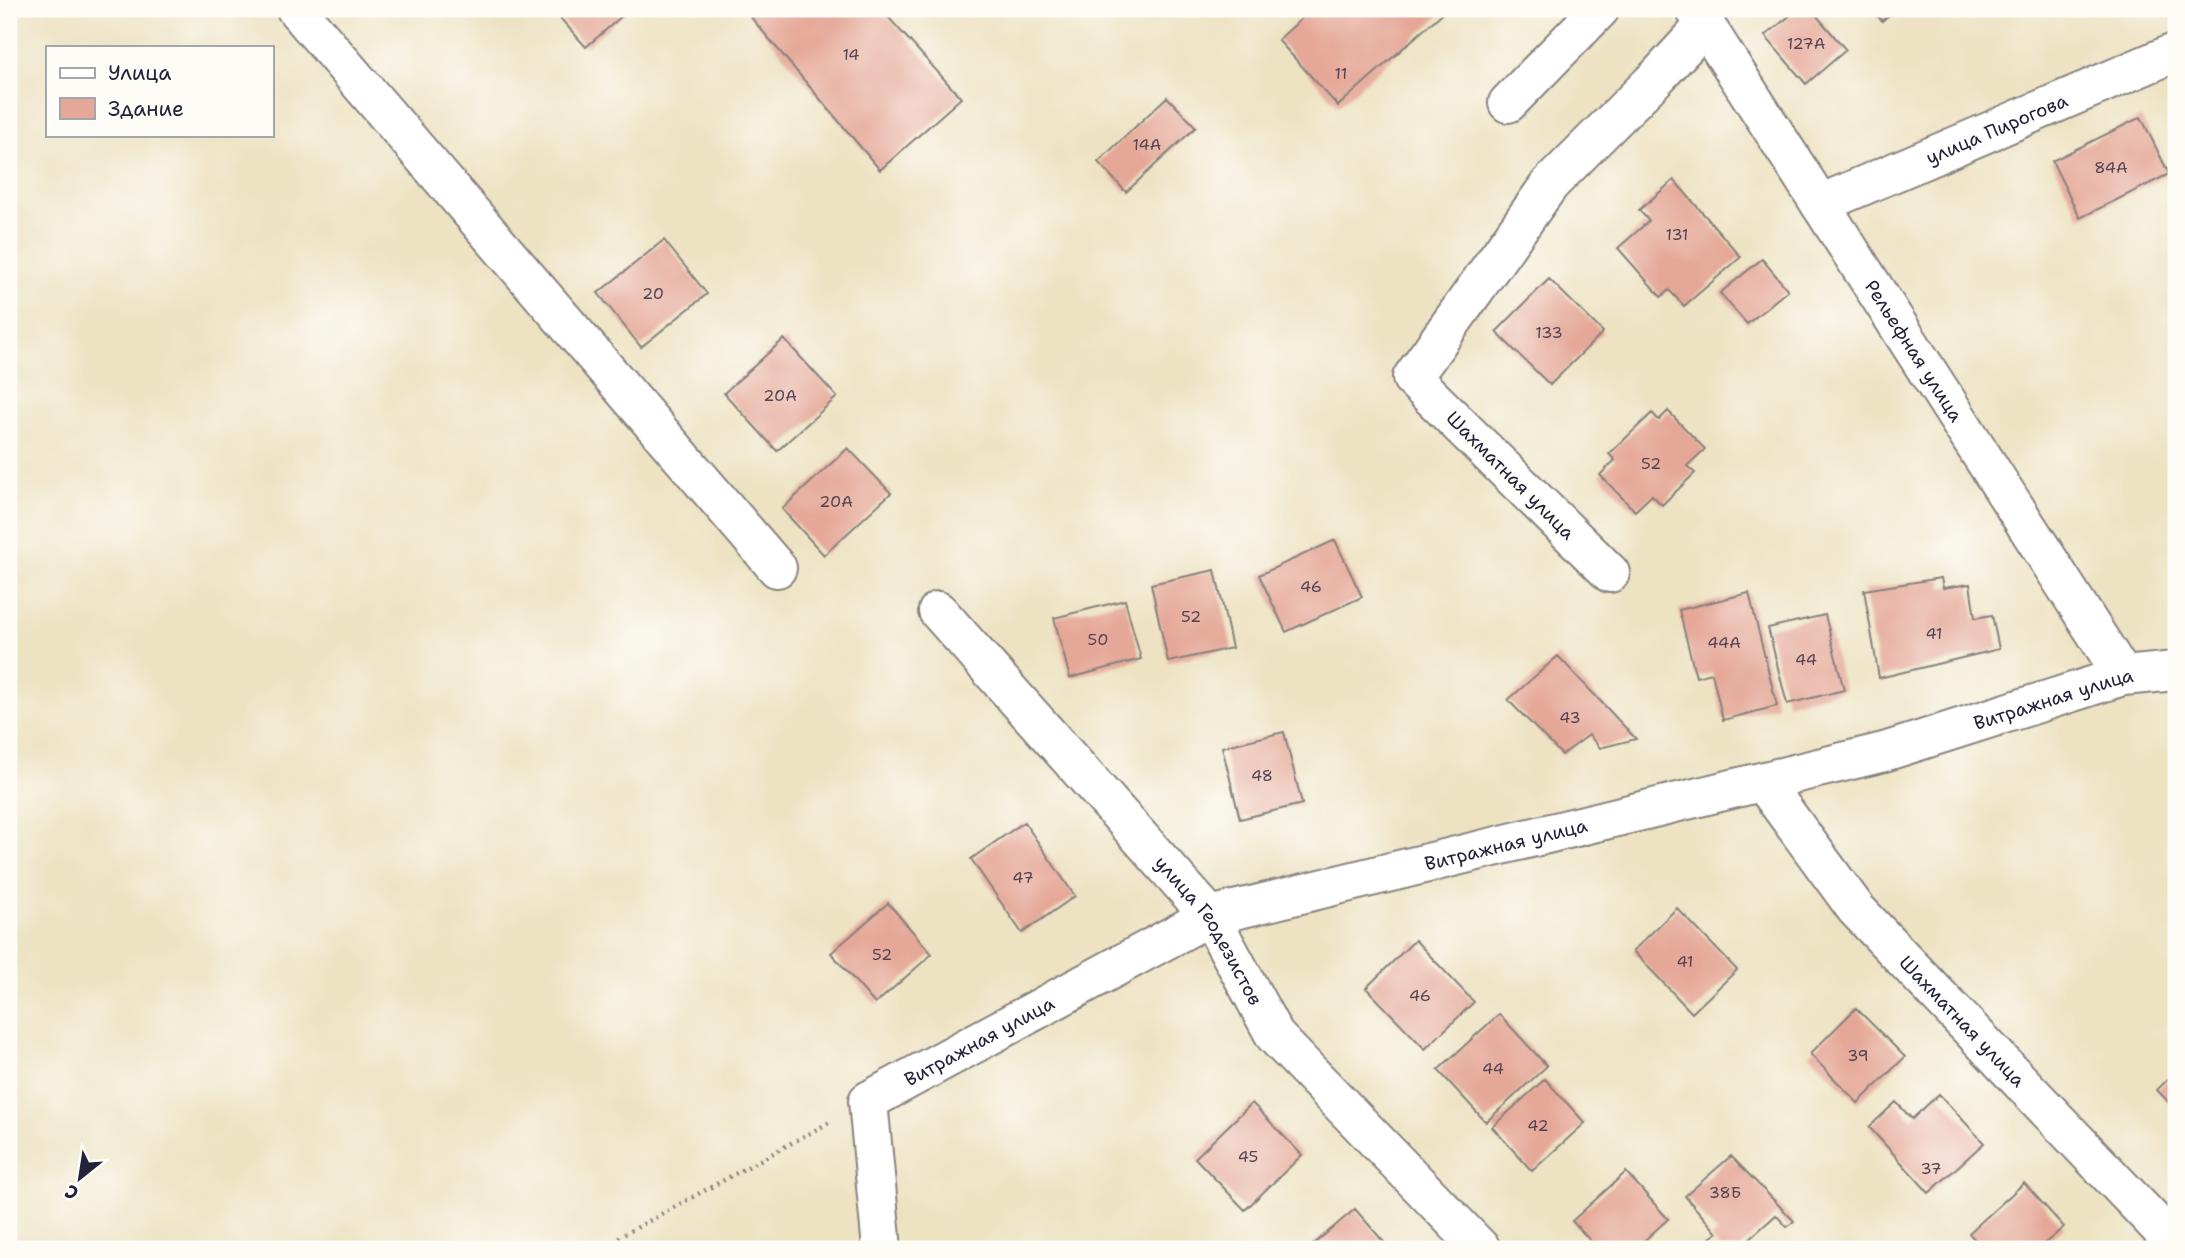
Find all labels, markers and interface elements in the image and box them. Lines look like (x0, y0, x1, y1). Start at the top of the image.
house number: 127А (1787, 33, 1825, 54)
house number: 14 (842, 44, 860, 65)
legend (46, 46, 273, 136)
text: Улица (108, 59, 171, 87)
house number: 11 (1335, 63, 1347, 84)
street label: улица Пирогова (1922, 88, 2072, 170)
text: Здание (108, 95, 184, 123)
house number: 14А (1133, 134, 1161, 155)
house number: 84А (2094, 157, 2128, 178)
house number: 131 (1666, 224, 1688, 245)
street label: Рельефная улица (1859, 275, 1969, 427)
house number: 20 (642, 283, 664, 304)
house number: 133 (1535, 322, 1563, 343)
house number: 20А (763, 385, 797, 406)
street label: Шахматная улица (1441, 406, 1581, 545)
house number: 52 (1641, 453, 1661, 474)
house number: 20А (819, 491, 853, 512)
house number: 46 (1300, 576, 1322, 597)
house number: 52 (1181, 606, 1201, 627)
house number: 41 (1925, 623, 1943, 644)
house number: 50 (1088, 629, 1108, 650)
house number: 44А (1707, 632, 1741, 653)
house number: 44 (1795, 649, 1817, 670)
street label: Витражная улица (1970, 663, 2135, 736)
house number: 43 (1559, 707, 1581, 728)
house number: 48 (1251, 765, 1273, 786)
street label: Витражная улица (1422, 813, 1590, 876)
street label: улица Геодезистов (1149, 851, 1268, 1010)
house number: 47 (1012, 867, 1034, 888)
house number: 52 (872, 944, 892, 965)
street label: Шахматная улица (1894, 950, 2031, 1092)
house number: 41 (1676, 951, 1694, 972)
house number: 46 (1409, 985, 1431, 1006)
street label: Витражная улица (900, 991, 1059, 1092)
house number: 39 (1847, 1045, 1869, 1066)
house number: 44 (1482, 1058, 1504, 1079)
house number: 42 (1527, 1115, 1549, 1136)
north arrow (46, 1142, 116, 1212)
house number: 45 (1238, 1146, 1258, 1167)
house number: 37 (1920, 1158, 1942, 1179)
text: С (60, 1179, 83, 1206)
house number: 38Б (1709, 1182, 1741, 1203)

